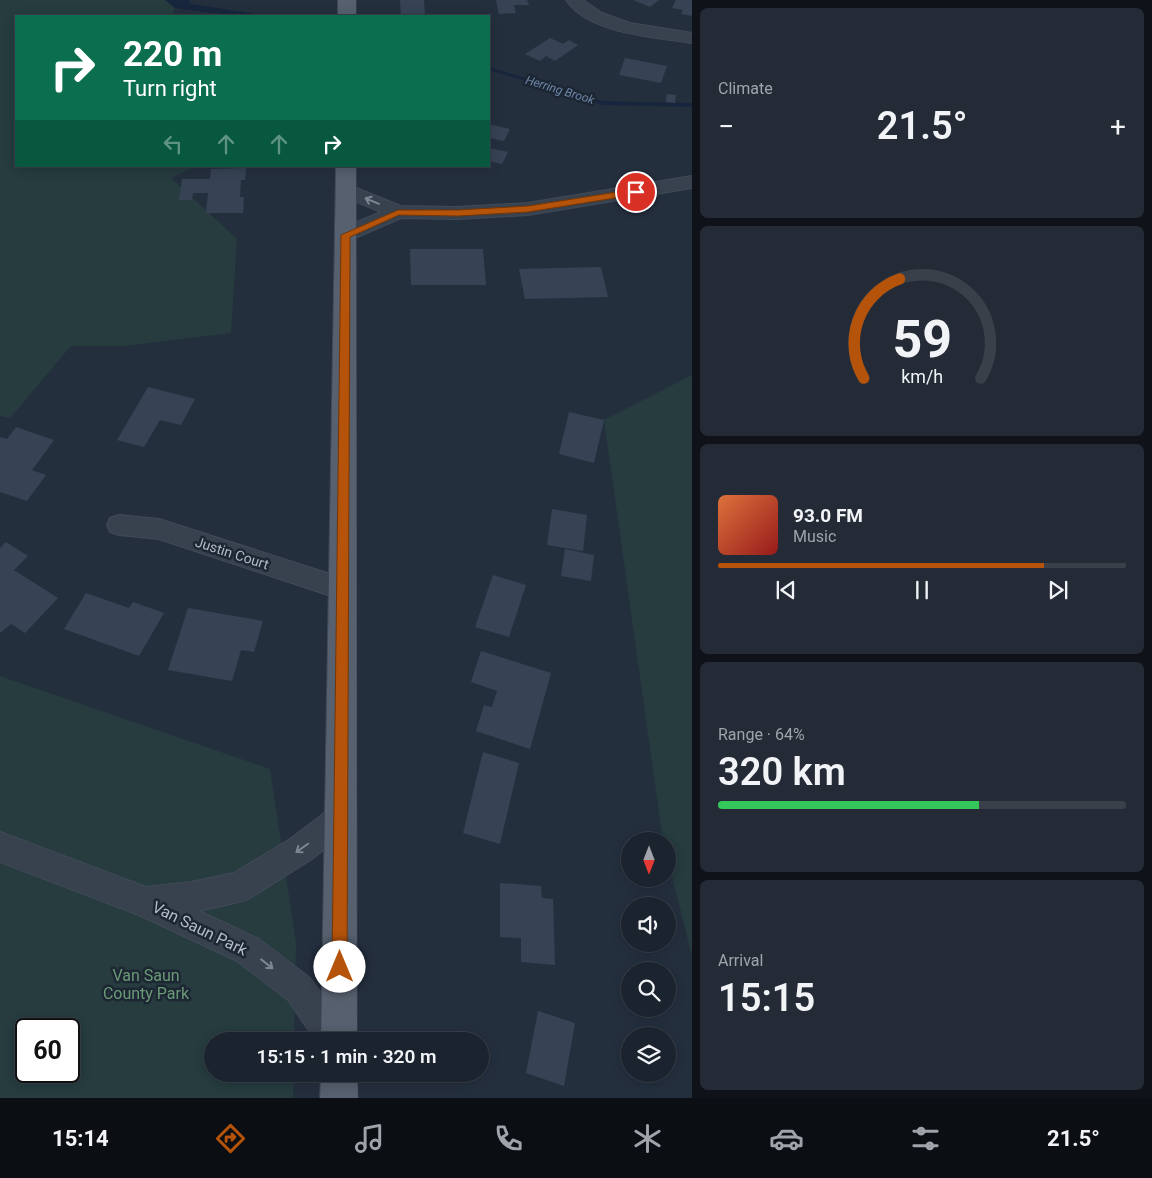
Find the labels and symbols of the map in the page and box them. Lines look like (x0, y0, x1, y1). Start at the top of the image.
water label: Herring Brook (524, 73, 597, 107)
pin (615, 171, 657, 213)
one-way arrow (365, 196, 380, 206)
street label: Justin Court (193, 534, 271, 573)
north arrow (621, 832, 676, 888)
one-way arrow (295, 843, 309, 853)
street label: Van Saun Park (149, 897, 251, 960)
position arrow (313, 940, 365, 992)
one-way arrow (260, 959, 274, 969)
park label: Van Saun County Park (103, 966, 190, 1003)
speed limit sign: 60 (15, 1018, 80, 1083)

